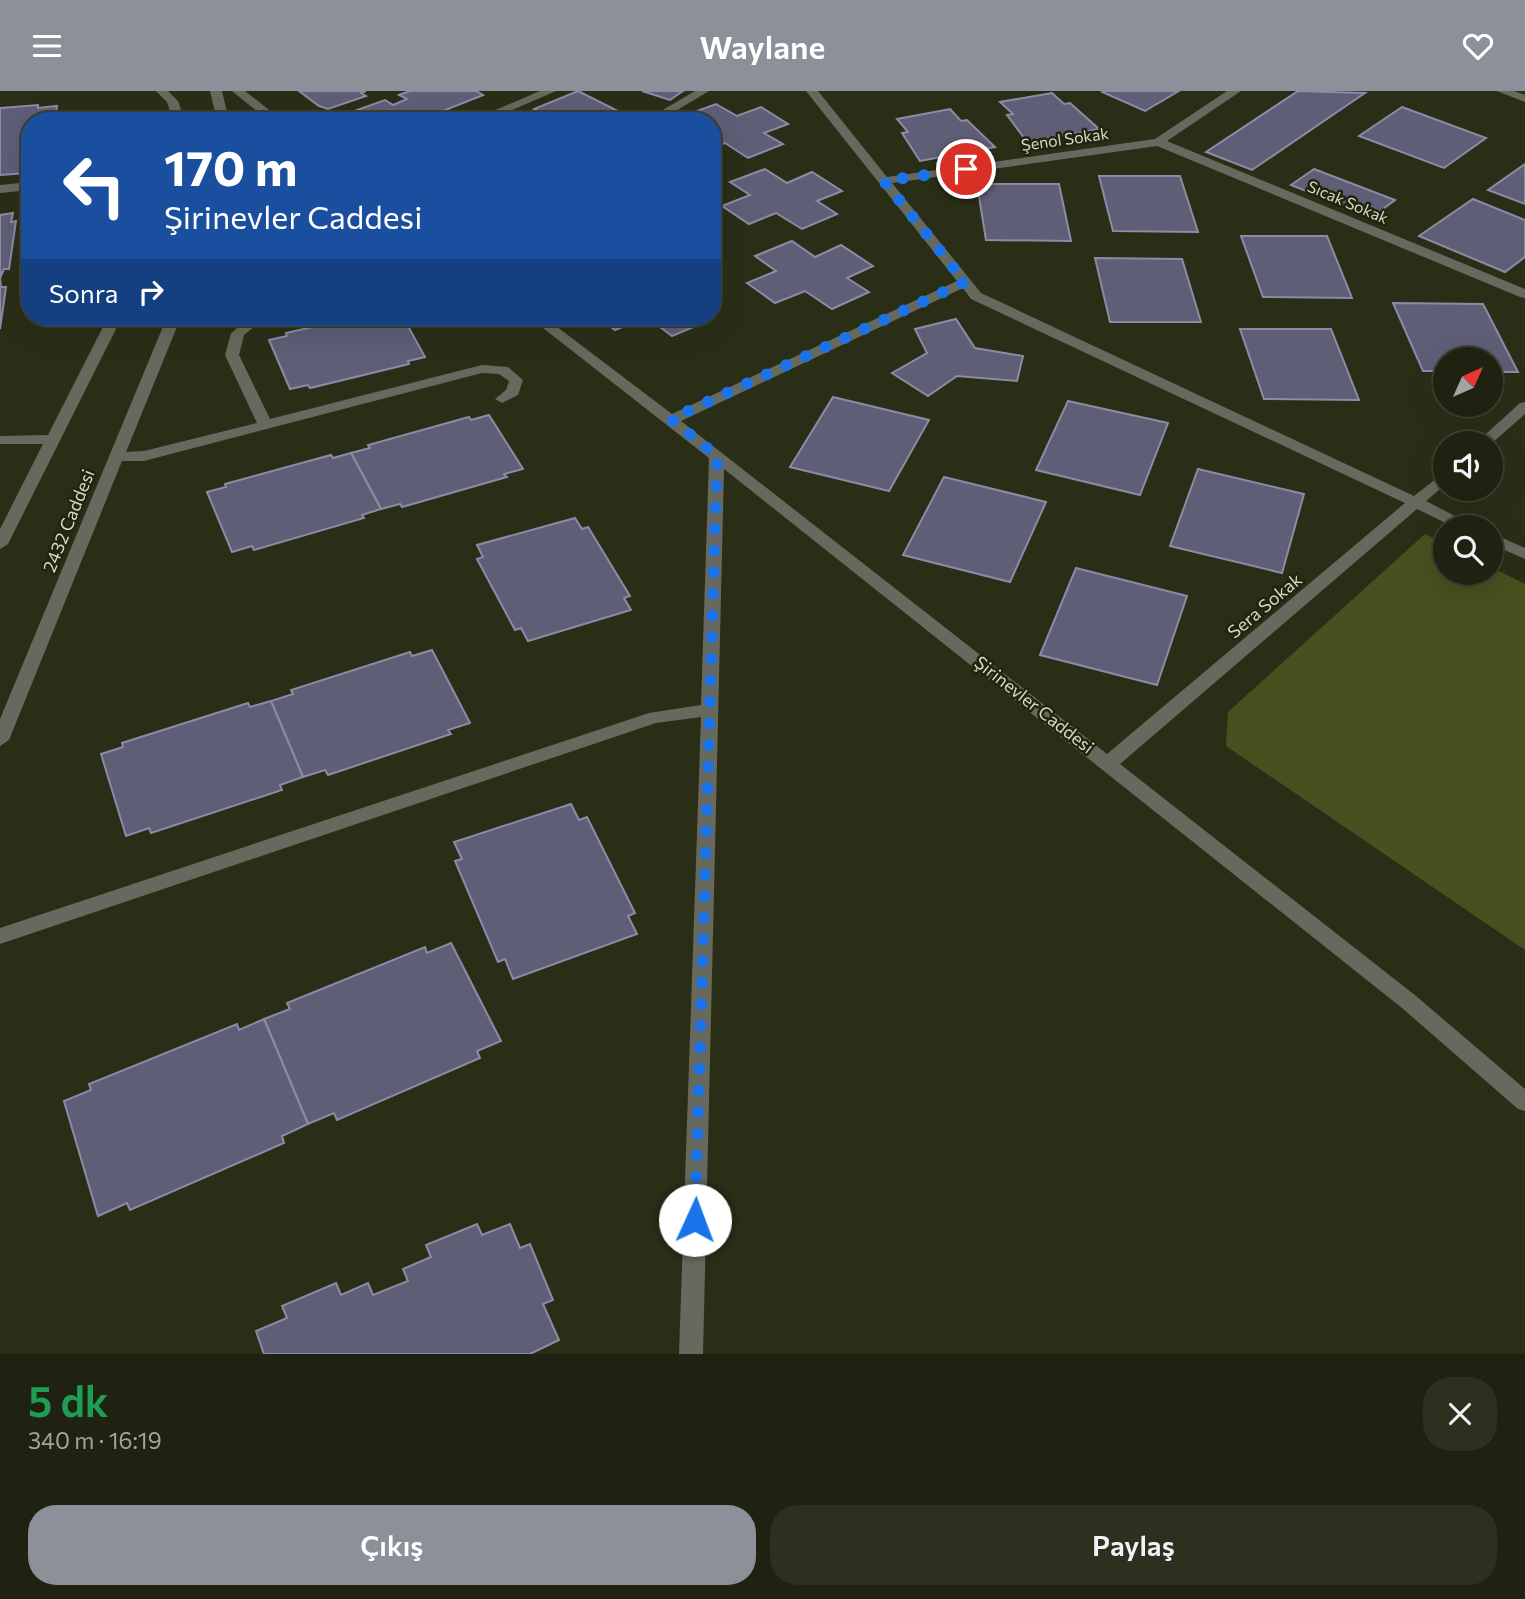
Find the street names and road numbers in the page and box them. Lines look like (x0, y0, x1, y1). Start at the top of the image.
street label: Şenol Sokak (1020, 123, 1110, 154)
street label: Sıcak Sokak (1305, 176, 1392, 227)
street label: 2432 Caddesi (37, 466, 99, 575)
street label: Sera Sokak (1223, 568, 1306, 643)
street label: Şirinevler Caddesi (971, 651, 1099, 758)

